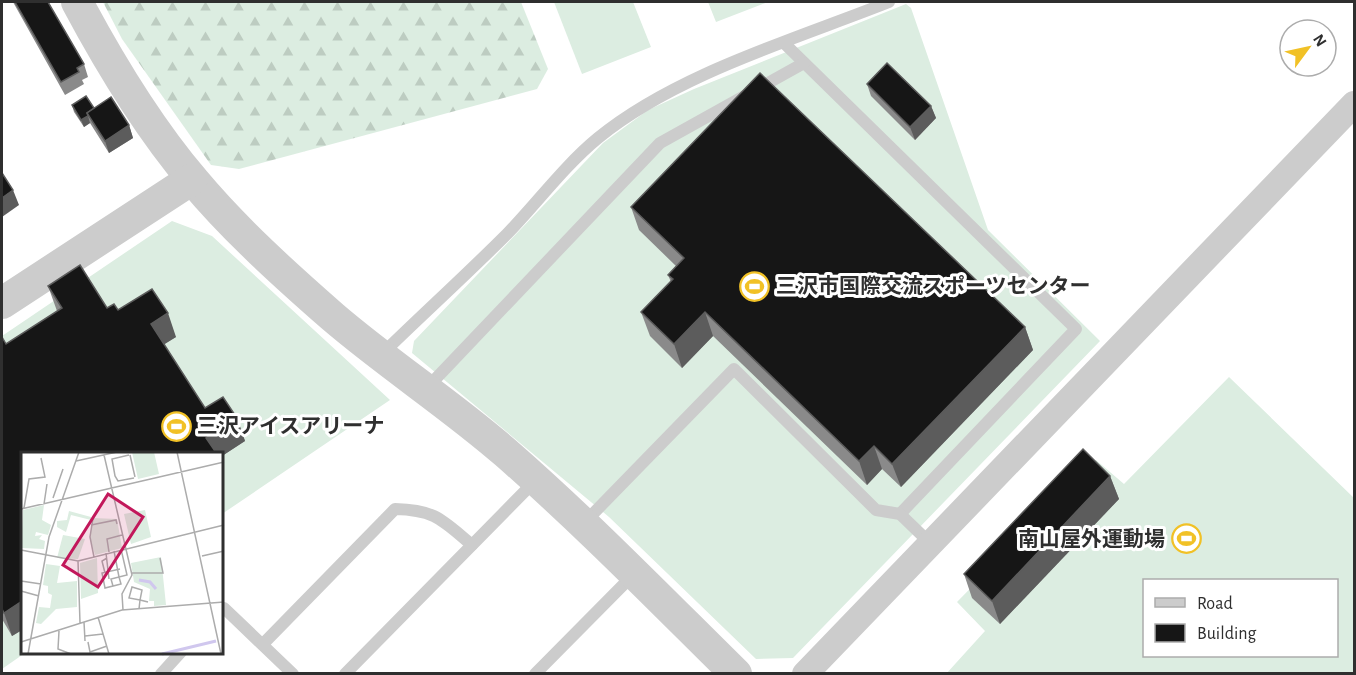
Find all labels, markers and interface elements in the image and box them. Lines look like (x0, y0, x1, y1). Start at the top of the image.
north arrow (1278, 18, 1338, 78)
text: N (1310, 31, 1329, 49)
sports icon: 三沢市国際交流スポーツセンター (739, 270, 771, 302)
place label: 三沢市国際交流スポーツセンター (776, 275, 1091, 297)
sports icon: 三沢アイスアリーナ (160, 410, 192, 442)
place label: 三沢アイスアリーナ (197, 415, 384, 437)
inset map (21, 452, 224, 654)
sports icon: 南山屋外運動場 (1170, 523, 1202, 555)
place label: 南山屋外運動場 (1018, 527, 1165, 550)
legend (1143, 579, 1338, 657)
text: Road (1197, 595, 1233, 613)
text: Building (1197, 625, 1257, 643)

